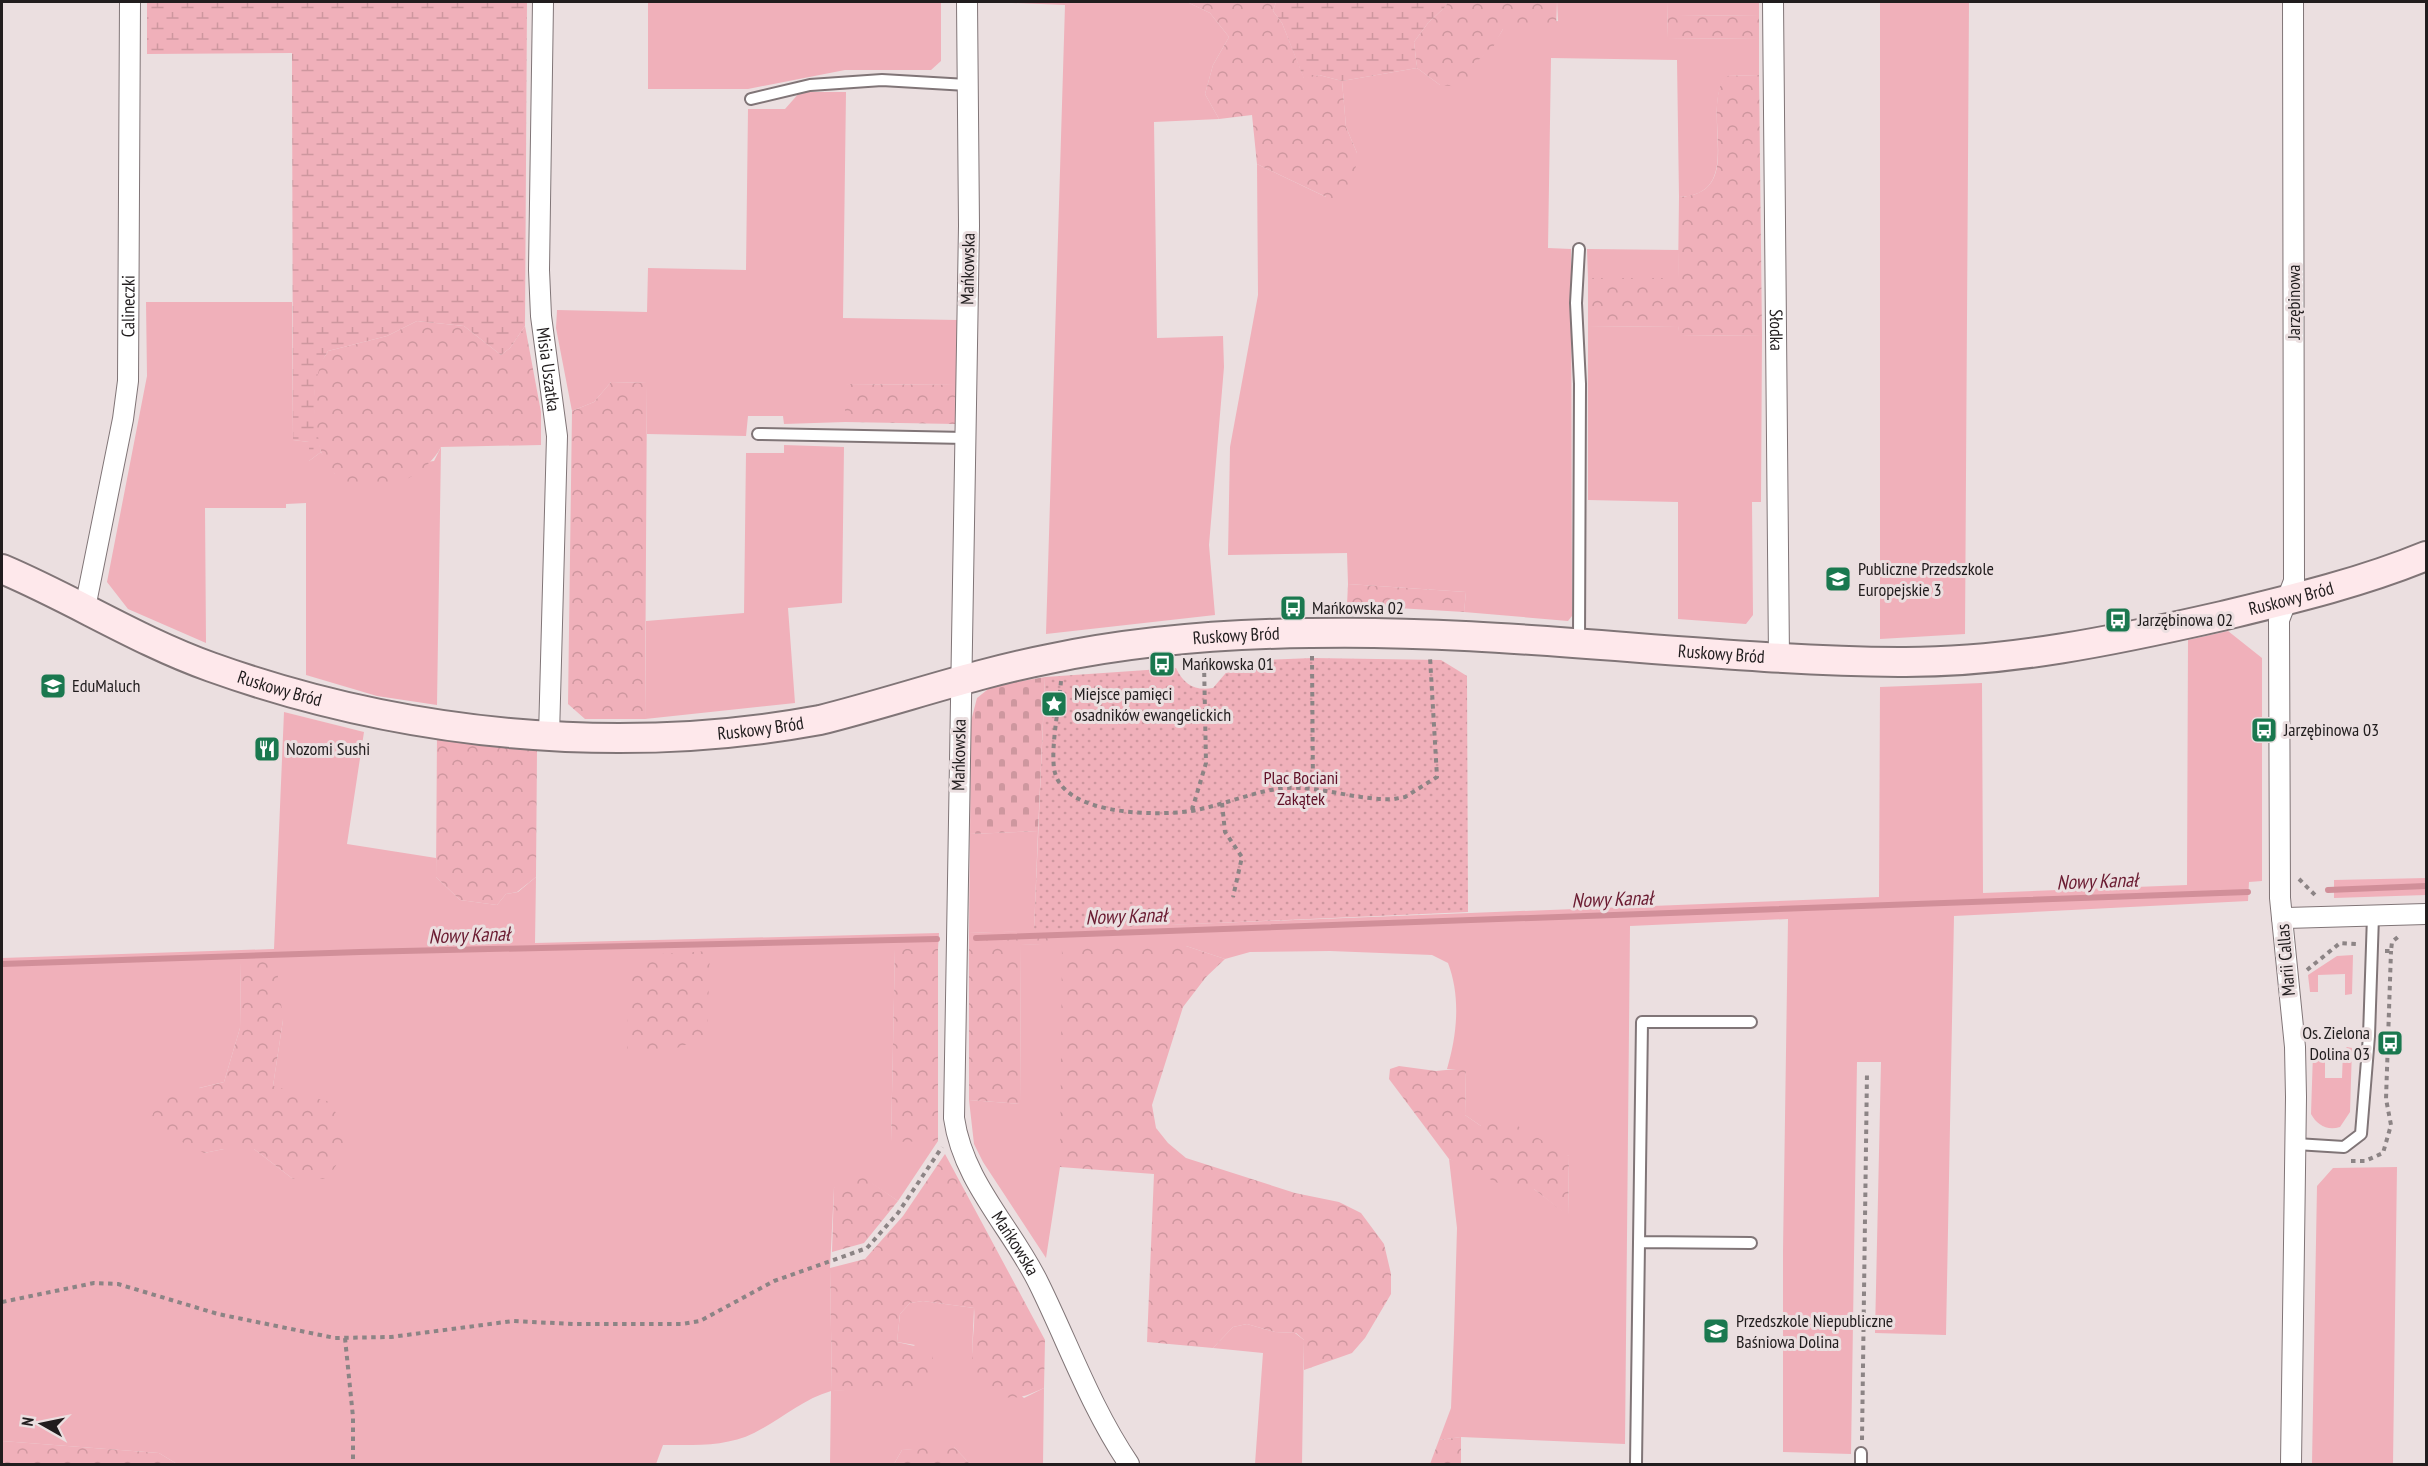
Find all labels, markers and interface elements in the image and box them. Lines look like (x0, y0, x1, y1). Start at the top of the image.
street label: Mańkowska (955, 233, 980, 305)
street label: Jarzębinowa (2282, 264, 2305, 341)
street label: Calineczki (116, 275, 140, 337)
street label: Słodka (1765, 309, 1788, 351)
street label: Misia Uszatka (532, 326, 566, 413)
place label: Publiczne Przedszkole Europejskie 3 (1858, 557, 1994, 601)
school or university icon: Publiczne Przedszkole Europejskie 3 (1823, 564, 1853, 594)
street label: Ruskowy Bród (2246, 576, 2336, 620)
bus stop icon: Mańkowska 02 (1278, 593, 1308, 623)
place label: Mańkowska 02 (1312, 596, 1404, 619)
bus stop icon: Jarzębinowa 02 (2103, 605, 2133, 635)
place label: Jarzębinowa 02 (2137, 608, 2233, 631)
street label: Ruskowy Bród (1192, 622, 1280, 649)
street label: Ruskowy Bród (1677, 639, 1765, 668)
bus stop icon: Mańkowska 01 (1147, 649, 1177, 679)
place label: Mańkowska 01 (1182, 652, 1274, 675)
street label: Ruskowy Bród (235, 665, 324, 711)
school or university icon: EduMaluch (38, 671, 68, 701)
place label: EduMaluch (72, 674, 140, 697)
place label: Miejsce pamięci osadników ewangelickich (1074, 682, 1231, 726)
place icon: Miejsce pamięci osadników ewangelickich (1039, 689, 1069, 719)
street label: Ruskowy Bród (716, 711, 805, 745)
bus stop icon: Jarzębinowa 03 (2249, 715, 2279, 745)
place label: Jarzębinowa 03 (2283, 718, 2379, 741)
street label: Mańkowska (946, 719, 971, 791)
restaurant icon: Nozomi Sushi (252, 734, 282, 764)
place label: Nozomi Sushi (286, 737, 370, 760)
park label: Plac Bociani Zakątek (1264, 766, 1338, 810)
water label: Nowy Kanał (2056, 867, 2140, 895)
water label: Nowy Kanał (1571, 885, 1655, 913)
water label: Nowy Kanał (1085, 902, 1169, 930)
water label: Nowy Kanał (428, 921, 512, 949)
street label: Marii Callas (2271, 923, 2300, 997)
place label: Os. Zielona Dolina 03 (2302, 1021, 2370, 1065)
bus stop icon: Os. Zielona Dolina 03 (2375, 1028, 2405, 1058)
street label: Mańkowska (987, 1207, 1045, 1279)
place label: Przedszkole Niepubliczne Baśniowa Dolina (1736, 1309, 1893, 1353)
school or university icon: Przedszkole Niepubliczne Baśniowa Dolina (1701, 1316, 1731, 1346)
north arrow (12, 1394, 72, 1454)
text: N (17, 1416, 38, 1427)

